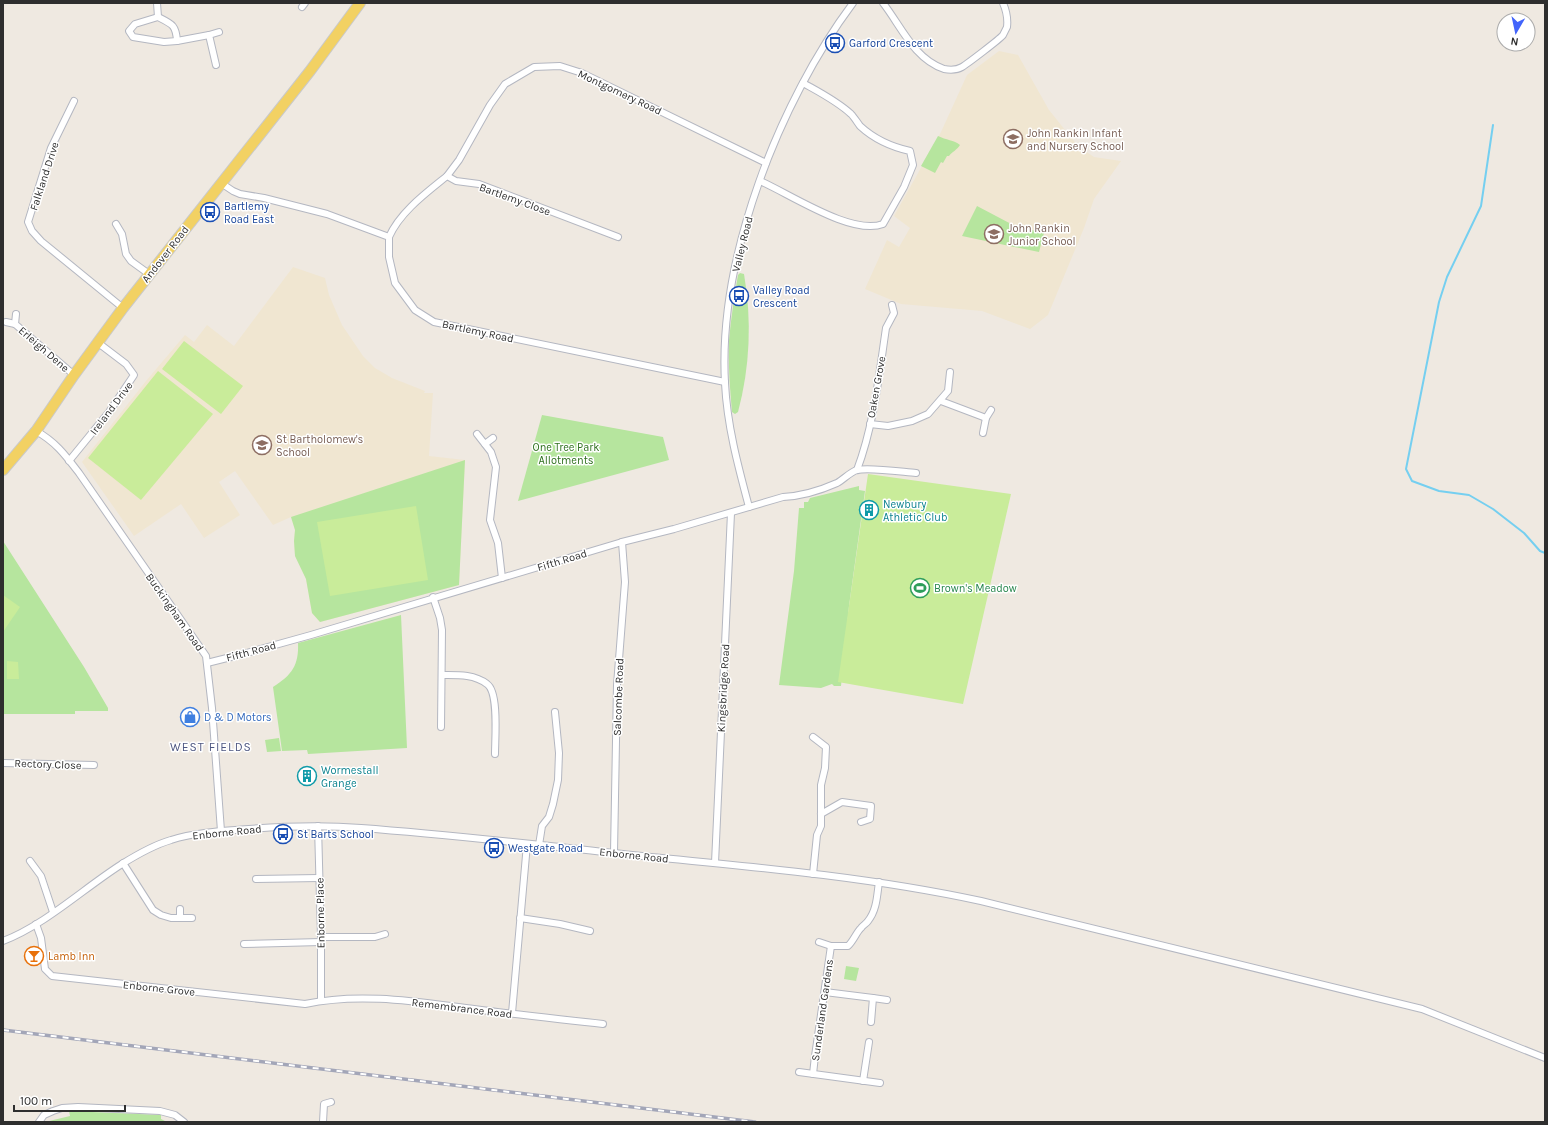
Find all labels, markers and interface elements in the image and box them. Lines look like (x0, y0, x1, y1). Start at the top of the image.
north arrow (1496, 12, 1536, 52)
bus stop icon: Garford Crescent (824, 32, 846, 54)
text: N (1510, 34, 1519, 48)
place label: Garford Crescent (849, 37, 933, 50)
street label: Montgomery Road (576, 67, 664, 118)
place label: John Rankin Infant and Nursery School (1027, 127, 1124, 153)
school or university icon: John Rankin Infant and Nursery School (1002, 128, 1024, 150)
street label: Falkland Drive (27, 140, 62, 212)
street label: Bartlemy Close (477, 181, 553, 219)
place label: Bartlemy Road East (224, 200, 274, 226)
bus stop icon: Bartlemy Road East (199, 201, 221, 223)
street label: Valley Road (729, 215, 756, 273)
place label: John Rankin Junior School (1008, 222, 1076, 248)
street label: Andover Road (139, 223, 192, 285)
school or university icon: John Rankin Junior School (983, 223, 1005, 245)
place label: Valley Road Crescent (753, 284, 810, 310)
bus stop icon: Valley Road Crescent (728, 285, 750, 307)
street label: Bartlemy Road (441, 318, 515, 345)
street label: Erleigh Dene (16, 324, 72, 375)
street label: Oaken Grove (865, 355, 888, 419)
street label: Ireland Drive (87, 379, 136, 437)
place label: St Bartholomew's School (276, 433, 364, 459)
school or university icon: St Bartholomew's School (251, 434, 273, 456)
park label: One Tree Park Allotments (533, 441, 599, 467)
place label: Newbury Athletic Club (883, 498, 948, 524)
building icon: Newbury Athletic Club (858, 499, 880, 521)
street label: Fifth Road (536, 547, 589, 574)
street label: Buckingham Road (143, 571, 206, 654)
sports icon: Brown's Meadow (909, 577, 931, 599)
place label: Brown's Meadow (934, 582, 1017, 595)
street label: Fifth Road (225, 639, 278, 664)
street label: Kingsbridge Road (715, 643, 732, 733)
street label: Salcombe Road (611, 658, 626, 736)
shop icon: D & D Motors (179, 706, 201, 728)
place label: D & D Motors (204, 711, 272, 724)
district label: WEST FIELDS (170, 740, 252, 754)
street label: Rectory Close (14, 757, 82, 772)
place label: Wormestall Grange (321, 764, 379, 790)
building icon: Wormestall Grange (296, 765, 318, 787)
street label: Enborne Road (192, 822, 262, 843)
bus stop icon: St Barts School (272, 823, 294, 845)
place label: St Barts School (297, 828, 374, 841)
bus stop icon: Westgate Road (483, 837, 505, 859)
place label: Westgate Road (508, 842, 583, 855)
street label: Enborne Road (599, 845, 669, 866)
street label: Enborne Place (313, 877, 328, 948)
bar icon: Lamb Inn (23, 945, 45, 967)
place label: Lamb Inn (48, 950, 95, 963)
street label: Sunderland Gardens (809, 958, 836, 1062)
street label: Enborne Grove (122, 978, 196, 999)
street label: Remembrance Road (411, 996, 513, 1021)
scale bar (14, 1087, 125, 1113)
text: 100 m (20, 1094, 52, 1108)

